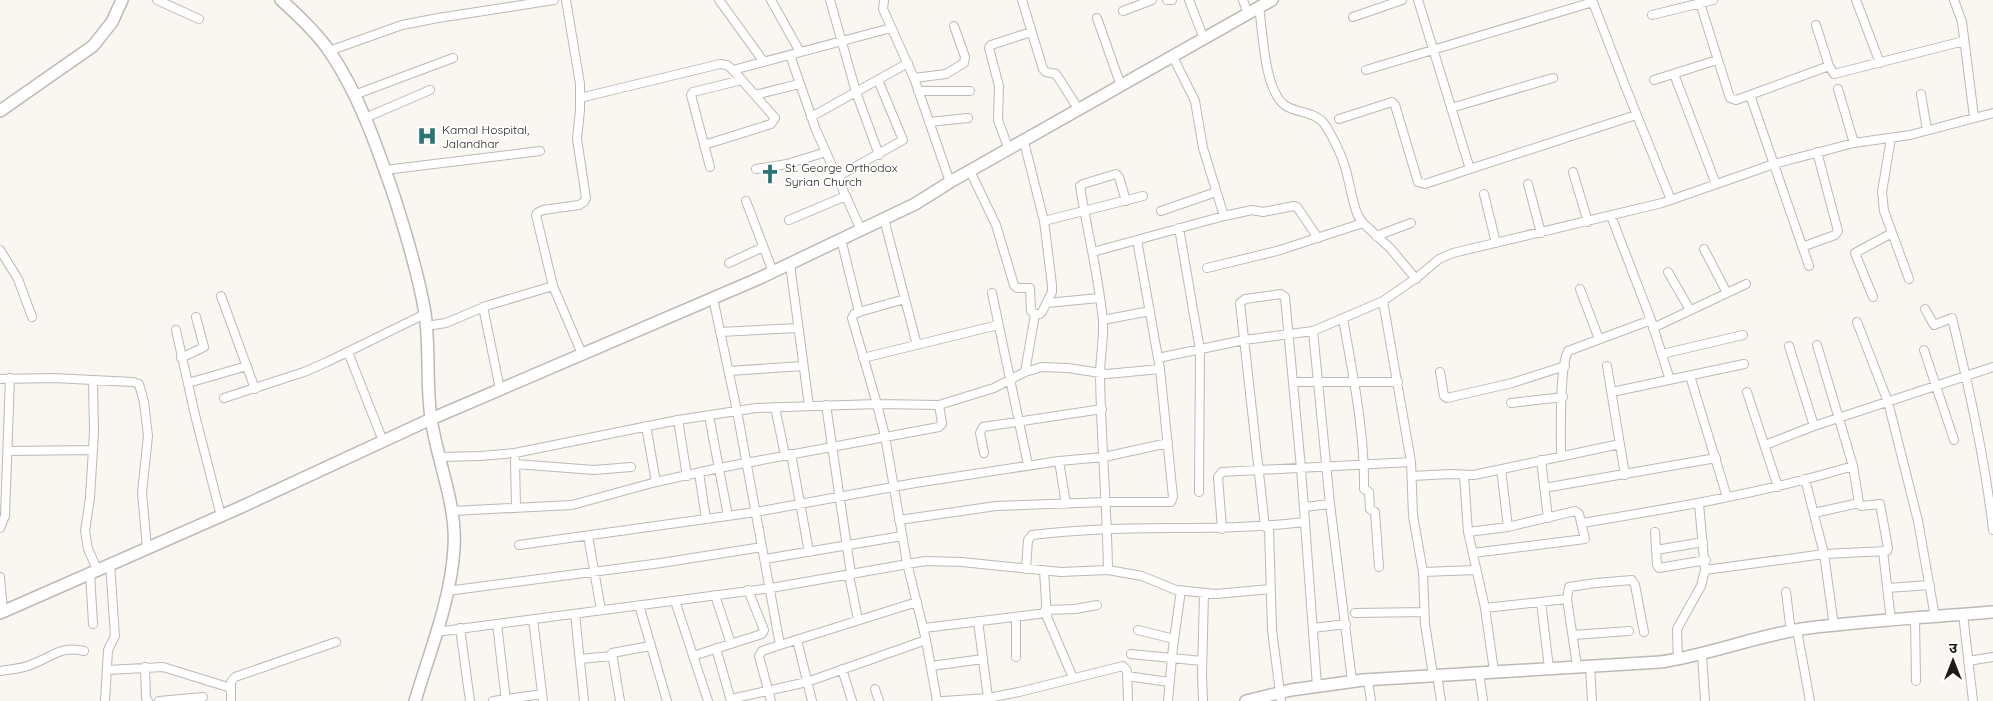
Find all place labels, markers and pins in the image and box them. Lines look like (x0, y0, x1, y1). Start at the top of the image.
place label: Kamal Hospital, Jalandhar (442, 122, 529, 151)
hospital icon: Kamal Hospital, Jalandhar (416, 125, 438, 147)
place label: St. George Orthodox Syrian Church (785, 160, 898, 189)
church icon: St. George Orthodox Syrian Church (759, 163, 781, 185)

